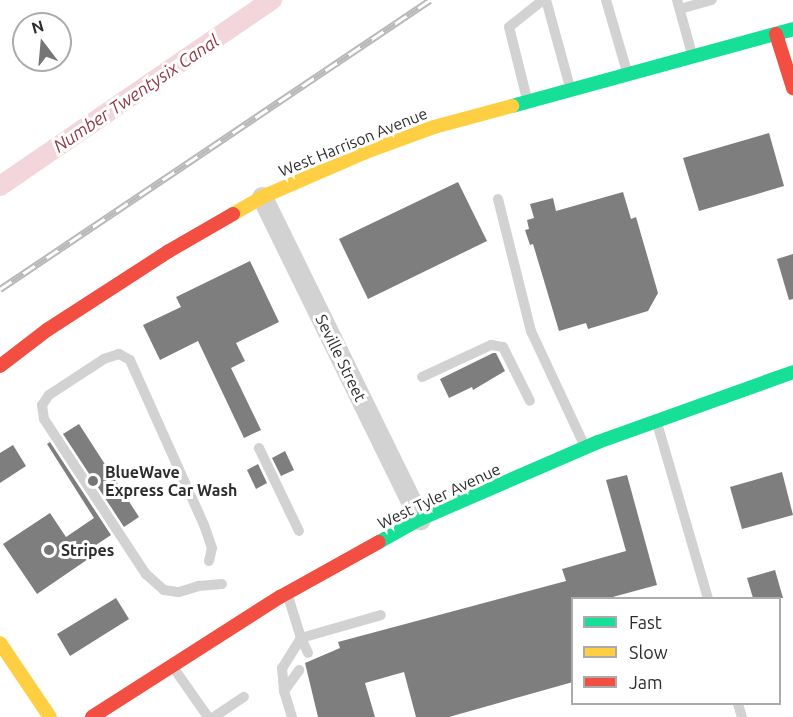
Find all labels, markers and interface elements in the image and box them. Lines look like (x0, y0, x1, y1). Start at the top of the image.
north arrow (12, 12, 72, 72)
text: N (29, 16, 46, 37)
water label: Number Twentysix Canal (49, 29, 223, 157)
street label: West Harrison Avenue (276, 103, 430, 181)
street label: Seville Street (312, 311, 370, 405)
street label: West Tyler Avenue (375, 459, 503, 533)
place label: BlueWave Express Car Wash (105, 462, 237, 500)
marker: BlueWave Express Car Wash (86, 474, 100, 488)
place label: Stripes (61, 540, 114, 560)
marker: Stripes (42, 543, 56, 557)
legend (571, 597, 781, 705)
text: Fast (629, 612, 662, 632)
text: Slow (629, 642, 668, 662)
text: Jam (629, 672, 663, 692)

